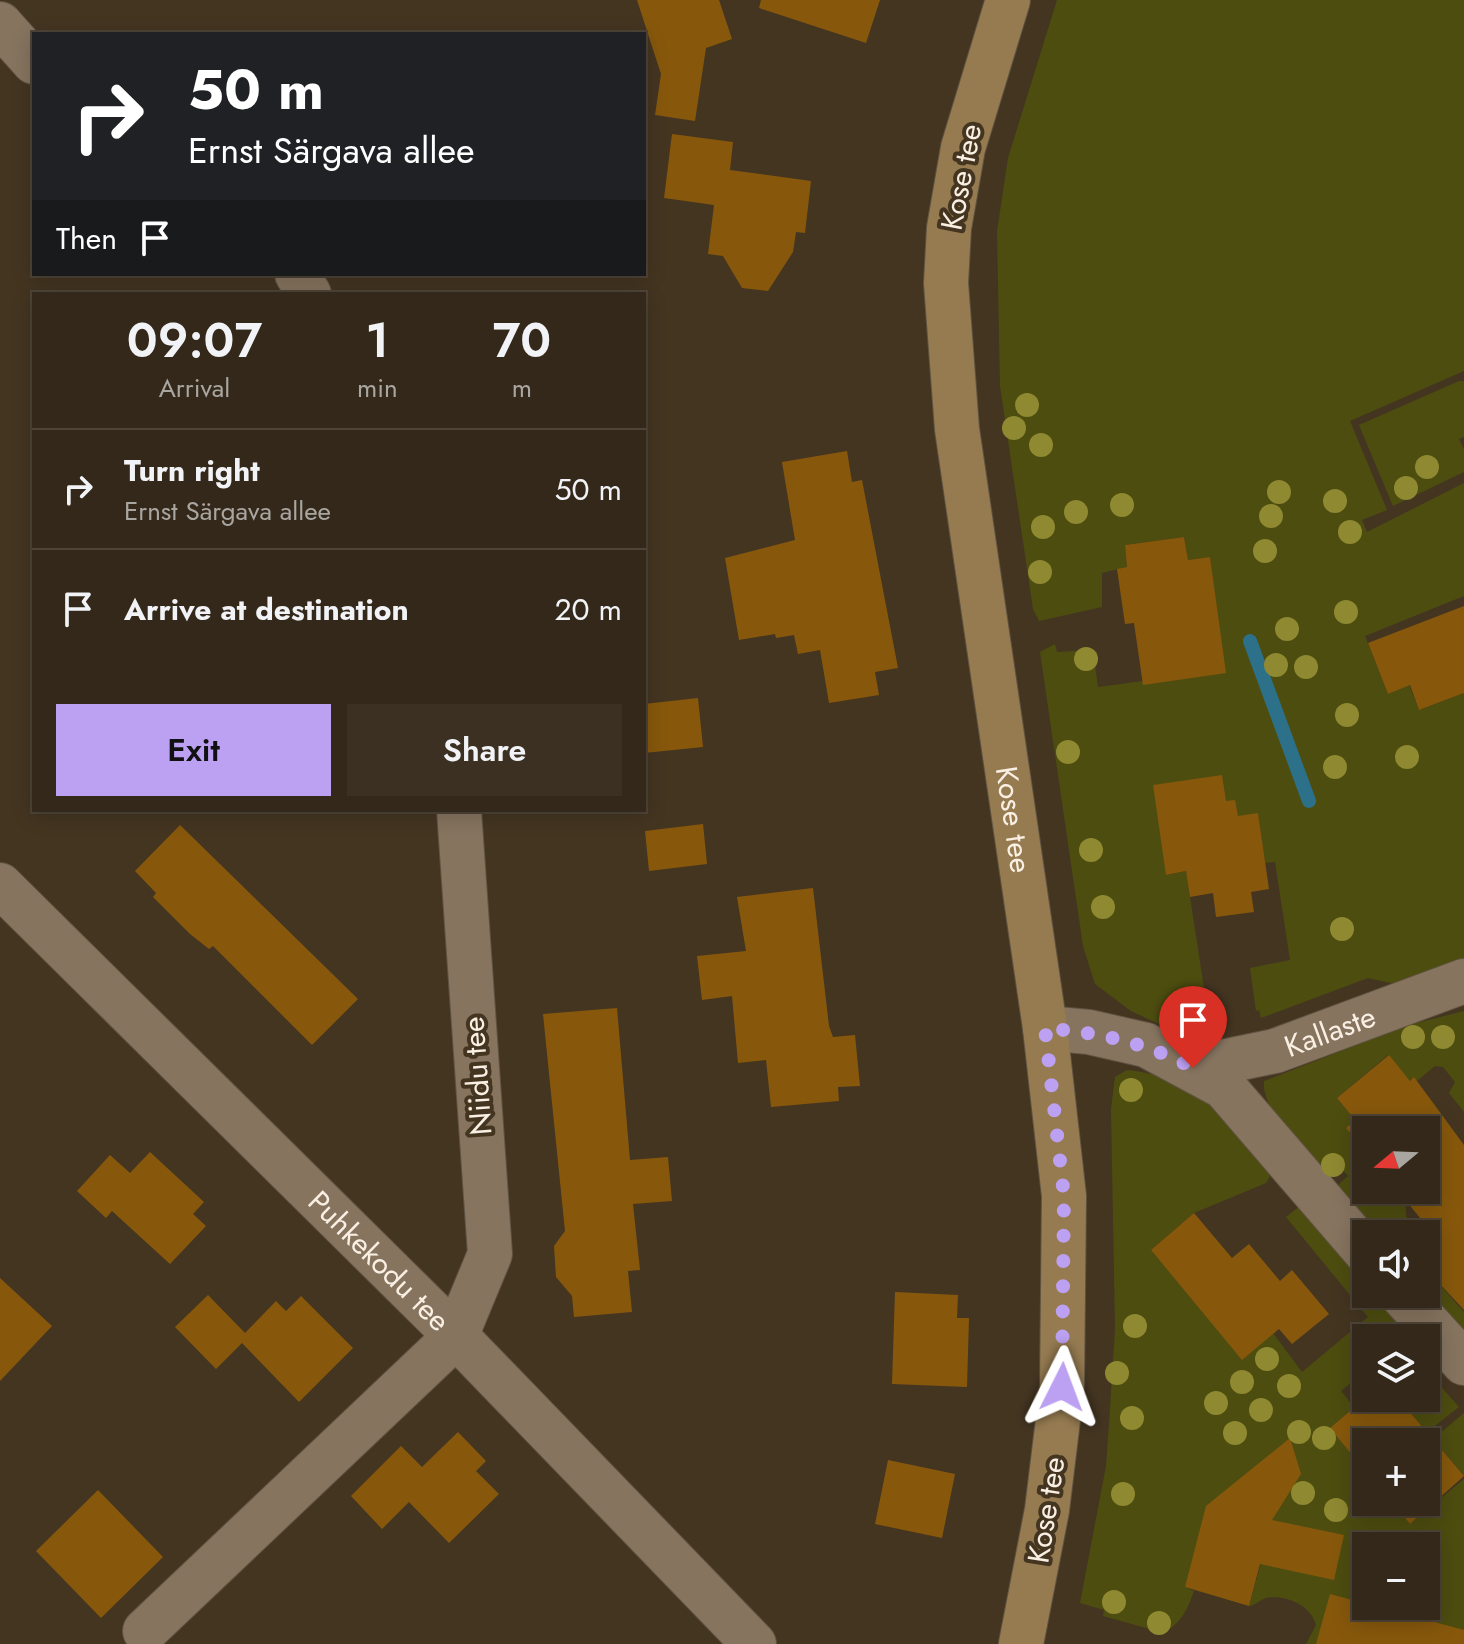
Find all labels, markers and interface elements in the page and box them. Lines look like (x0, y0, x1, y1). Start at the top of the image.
text: 50 m (188, 49, 324, 130)
icon: right (56, 64, 160, 168)
street label: Kose tee (930, 120, 992, 234)
text: Ernst Särgava allee (188, 124, 475, 176)
icon: arrive (133, 216, 177, 260)
text: Then (56, 217, 117, 260)
text: 09:07 (127, 306, 262, 375)
text: 1 (366, 306, 389, 375)
text: 70 (493, 306, 551, 375)
text: Arrival (159, 369, 230, 407)
text: min (357, 369, 398, 407)
text: m (512, 369, 532, 407)
text: Turn right (124, 449, 260, 492)
icon: right (56, 467, 100, 511)
text: 50 m (555, 468, 622, 511)
text: Ernst Särgava allee (124, 492, 331, 530)
icon: arrive (56, 587, 100, 631)
text: Arrive at destination (124, 588, 409, 631)
text: 20 m (555, 588, 622, 631)
button: Exit (56, 704, 331, 796)
button: Share (347, 704, 622, 796)
street label: Kose tee (985, 763, 1043, 876)
pin (1159, 986, 1227, 1068)
street label: Kallaste (1278, 994, 1381, 1067)
icon: arrive (1171, 998, 1215, 1042)
street label: Niidu tee (451, 1015, 503, 1137)
north arrow (1352, 1116, 1440, 1204)
map controls (1352, 1116, 1440, 1620)
street label: Puhkekodu tee (299, 1180, 460, 1341)
button: sound (1352, 1220, 1440, 1308)
button: layers (1352, 1324, 1440, 1412)
position arrow (1020, 1345, 1104, 1429)
button: + (1352, 1428, 1440, 1516)
street label: Kose tee (1016, 1454, 1076, 1566)
button: − (1352, 1532, 1440, 1620)

